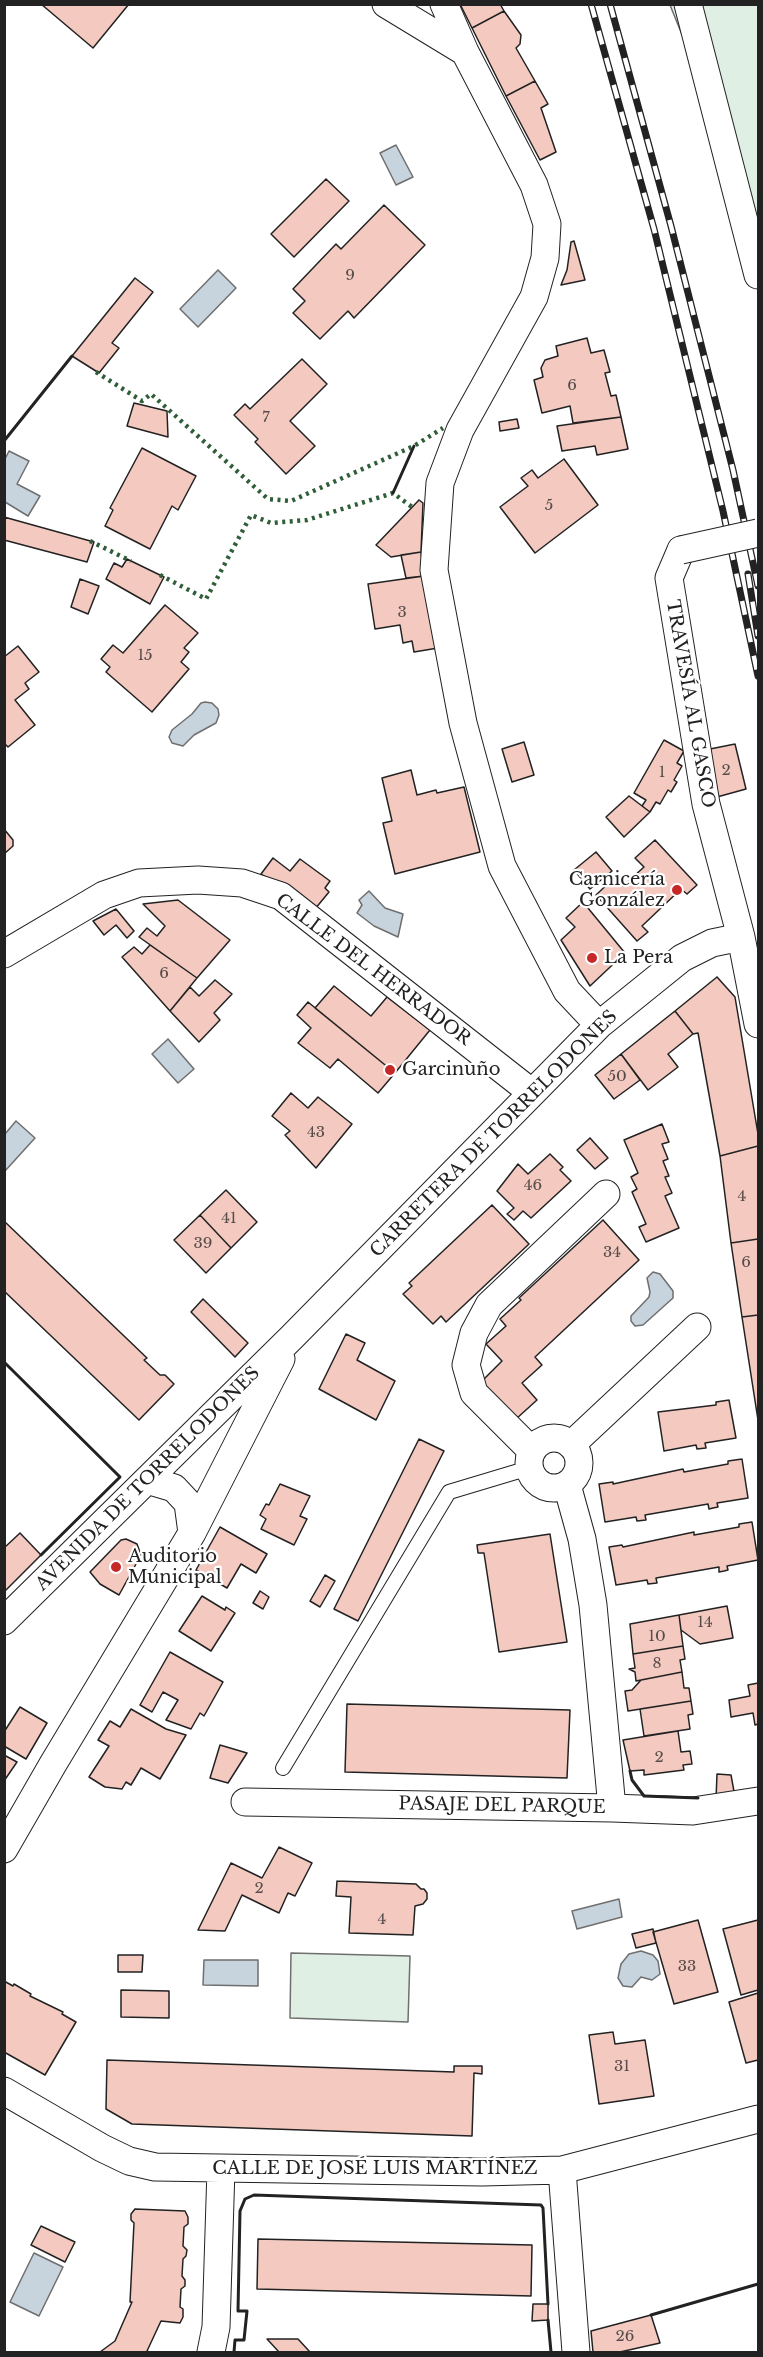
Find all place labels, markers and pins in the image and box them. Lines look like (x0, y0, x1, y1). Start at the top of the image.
place label: Carnicería González (569, 869, 665, 912)
marker: Carnicería González (670, 883, 684, 897)
place label: La Pera (604, 947, 673, 969)
marker: La Pera (585, 951, 599, 965)
place label: Garcinuño (402, 1059, 500, 1081)
marker: Garcinuño (383, 1063, 397, 1077)
place label: Auditorio Municipal (128, 1546, 222, 1588)
marker: Auditorio Municipal (109, 1560, 123, 1574)

